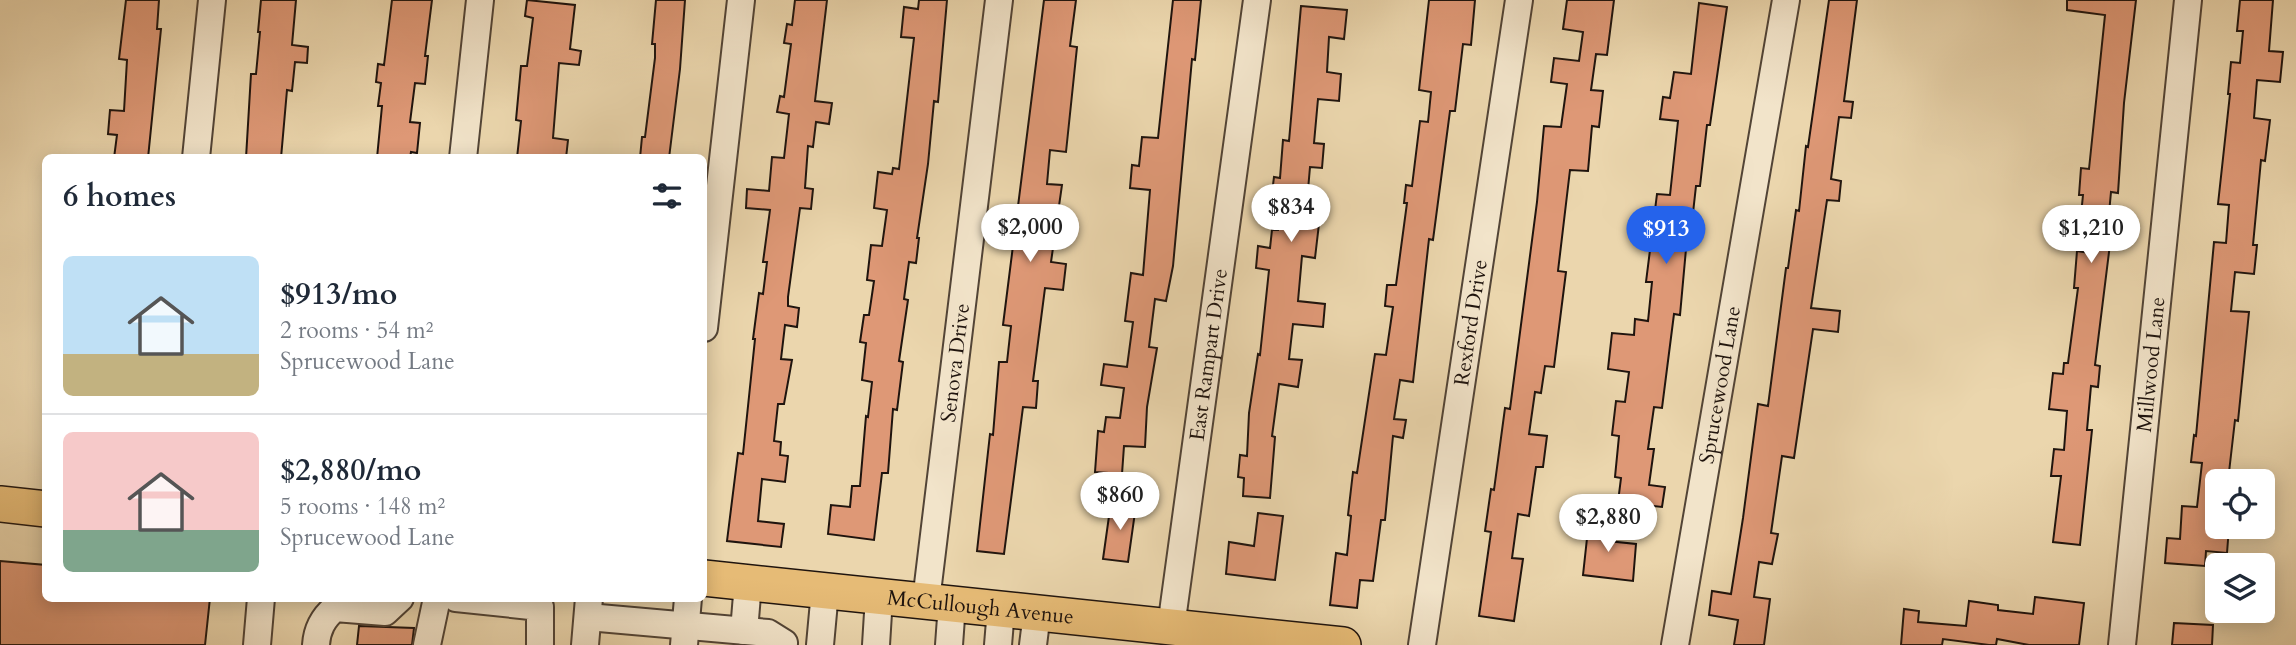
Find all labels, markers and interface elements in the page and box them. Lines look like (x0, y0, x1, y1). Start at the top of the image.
text: 6 homes (63, 176, 176, 217)
icon: filters (648, 177, 686, 215)
pin: $834 (1250, 184, 1332, 244)
text: $834 (1267, 191, 1315, 222)
pin: $2,000 (973, 204, 1087, 264)
pin: $1,210 (2034, 205, 2148, 265)
pin: $913 (1625, 206, 1707, 266)
text: $2,000 (997, 211, 1063, 242)
text: $1,210 (2058, 212, 2124, 243)
text: $913 (1642, 213, 1690, 244)
street label: Rexford Drive (1447, 257, 1495, 388)
street label: East Rampart Drive (1183, 267, 1235, 443)
text: $913/mo (280, 274, 397, 315)
icon: home (119, 284, 203, 368)
street label: Millwood Lane (2130, 295, 2173, 434)
street label: Senova Drive (934, 302, 977, 424)
street label: Sprucewood Lane (1692, 304, 1748, 466)
text: 2 rooms · 54 m² (280, 315, 433, 346)
text: Sprucewood Lane (280, 346, 455, 377)
text: $2,880/mo (280, 450, 421, 491)
icon: home (119, 460, 203, 544)
map controls (2205, 469, 2275, 623)
button: locate (2205, 469, 2275, 539)
pin: $860 (1079, 472, 1161, 532)
text: $860 (1096, 479, 1144, 510)
text: 5 rooms · 148 m² (280, 491, 445, 522)
pin: $2,880 (1551, 494, 1665, 554)
text: $2,880 (1575, 501, 1641, 532)
text: Sprucewood Lane (280, 522, 455, 553)
button: layers (2205, 553, 2275, 623)
street label: McCullough Avenue (886, 583, 1075, 632)

